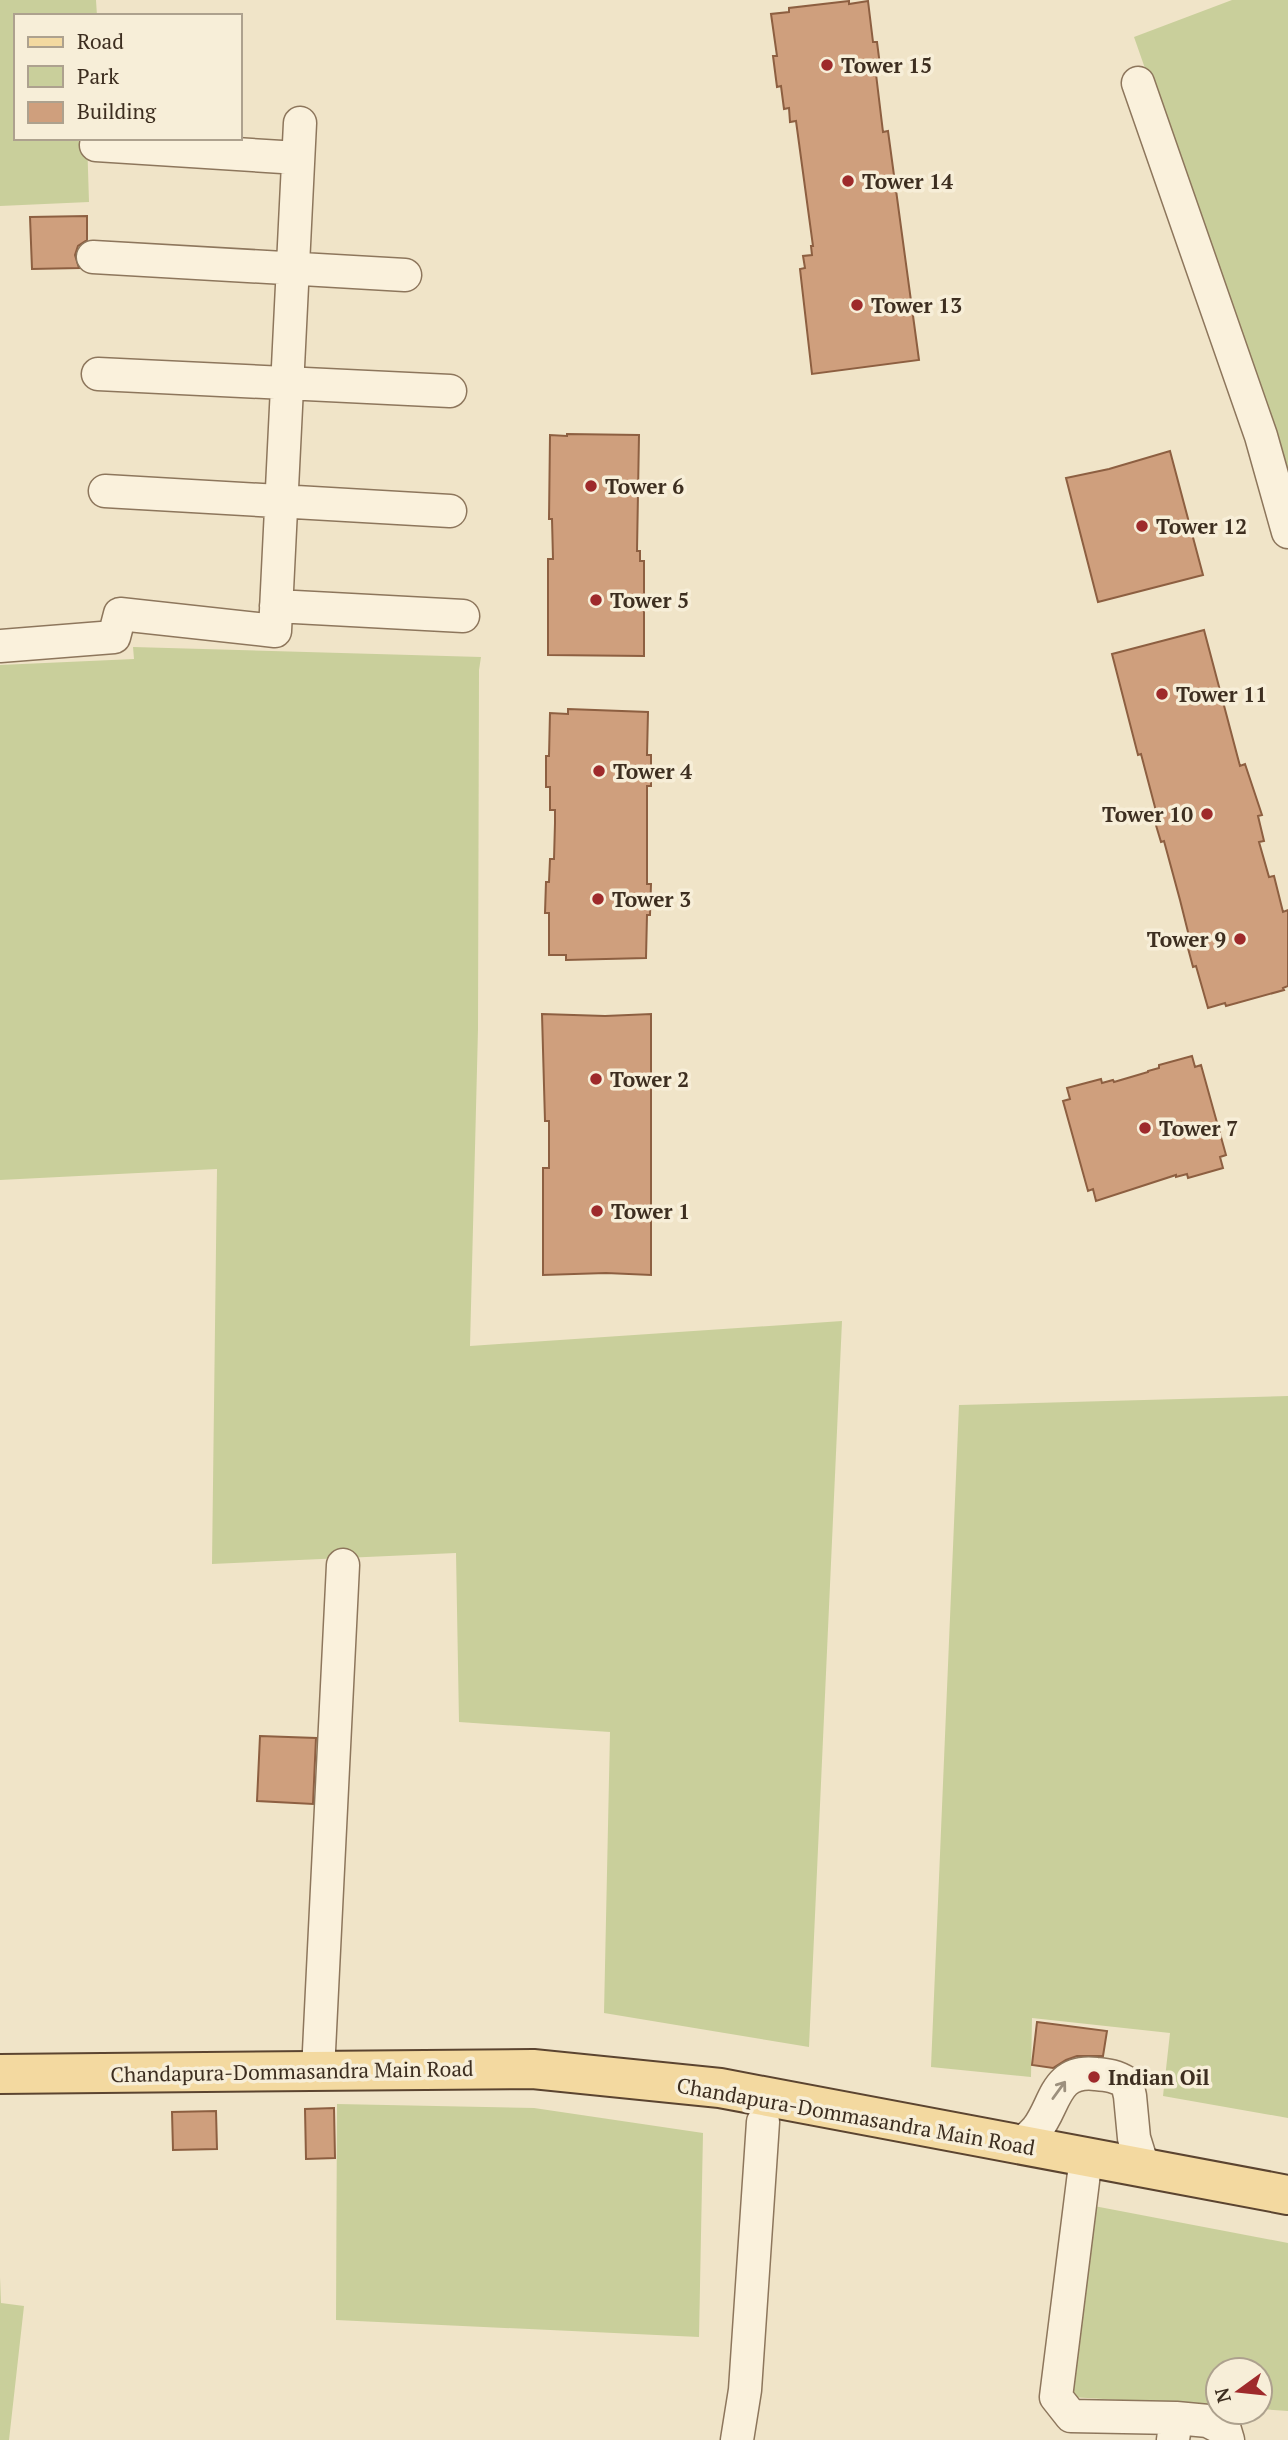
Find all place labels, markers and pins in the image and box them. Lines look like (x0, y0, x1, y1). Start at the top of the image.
place label: Tower 15 (841, 51, 932, 79)
marker: Tower 15 (819, 57, 835, 73)
place label: Tower 14 (862, 167, 953, 195)
marker: Tower 14 (840, 173, 856, 189)
place label: Tower 13 (871, 291, 962, 319)
marker: Tower 13 (849, 297, 865, 313)
place label: Tower 6 (605, 472, 684, 500)
marker: Tower 6 (583, 478, 599, 494)
place label: Tower 12 (1156, 512, 1247, 540)
marker: Tower 12 (1134, 518, 1150, 534)
place label: Tower 5 (610, 586, 689, 614)
marker: Tower 5 (588, 592, 604, 608)
place label: Tower 11 (1176, 680, 1267, 708)
marker: Tower 11 (1154, 686, 1170, 702)
place label: Tower 4 (613, 757, 692, 785)
marker: Tower 4 (591, 763, 607, 779)
place label: Tower 10 (1102, 800, 1193, 828)
marker: Tower 10 (1199, 806, 1215, 822)
place label: Tower 3 (612, 885, 691, 913)
marker: Tower 3 (590, 891, 606, 907)
place label: Tower 9 (1147, 925, 1226, 953)
marker: Tower 9 (1232, 931, 1248, 947)
place label: Tower 2 (610, 1065, 689, 1093)
marker: Tower 2 (588, 1071, 604, 1087)
place label: Tower 7 (1159, 1114, 1238, 1142)
marker: Tower 7 (1137, 1120, 1153, 1136)
place label: Tower 1 (611, 1197, 690, 1225)
marker: Tower 1 (589, 1203, 605, 1219)
place label: Indian Oil (1108, 2063, 1210, 2091)
marker: Indian Oil (1086, 2069, 1102, 2085)

